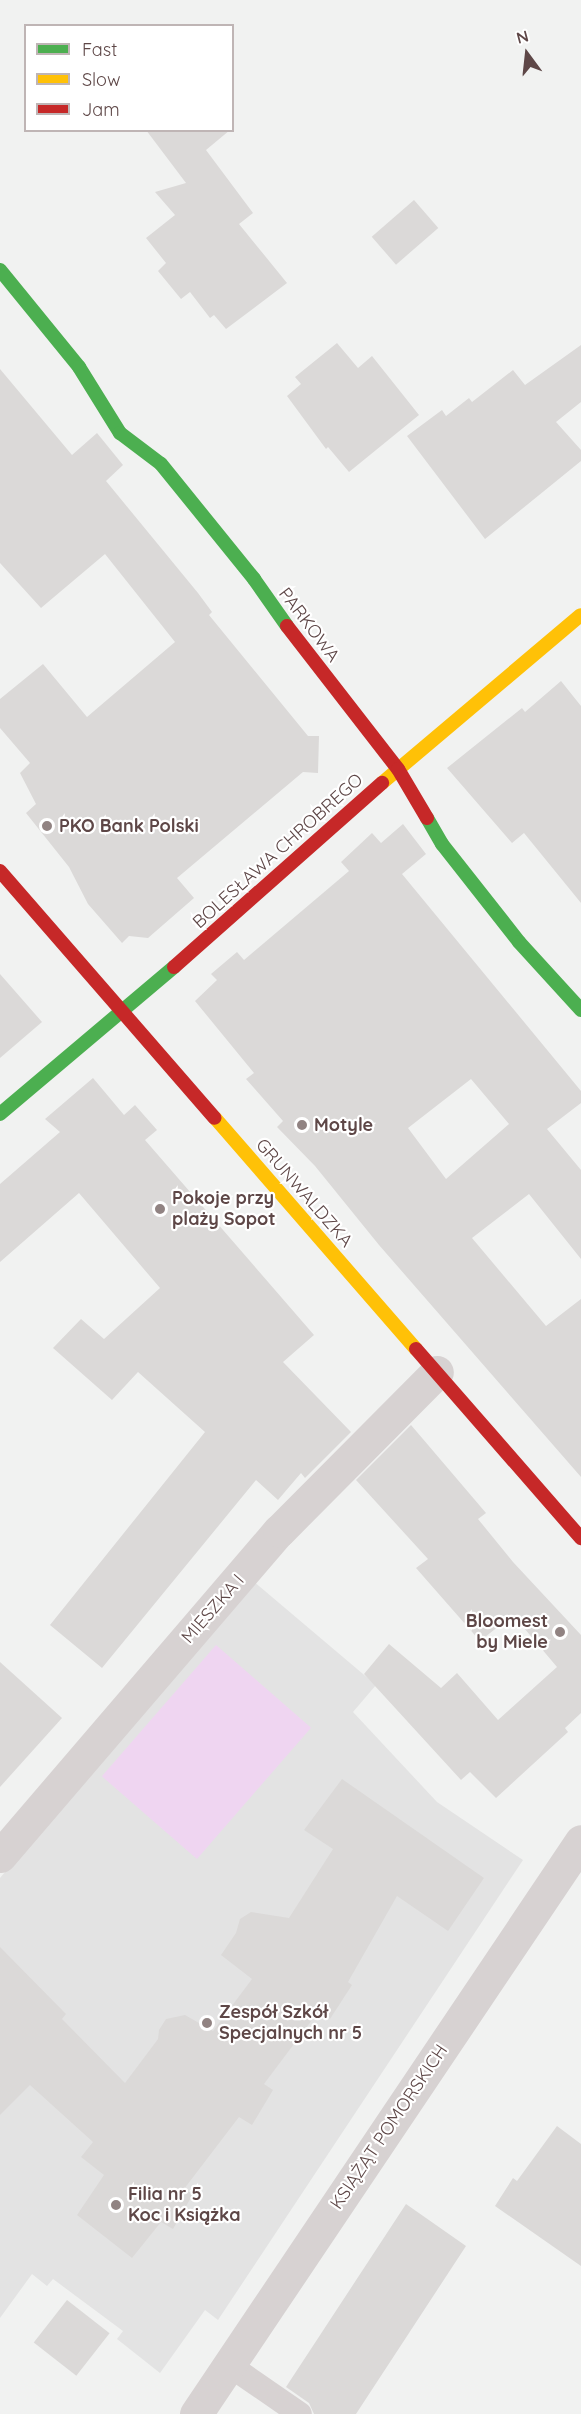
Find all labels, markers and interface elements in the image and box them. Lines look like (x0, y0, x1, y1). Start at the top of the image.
legend (24, 24, 234, 132)
north arrow (497, 24, 557, 84)
text: N (514, 25, 531, 48)
text: Fast (82, 38, 117, 61)
text: Slow (82, 68, 120, 91)
text: Jam (82, 98, 120, 121)
street label: PARKOWA (274, 583, 344, 667)
street label: BOLESŁAWA CHROBREGO (189, 769, 367, 933)
place label: PKO Bank Polski (59, 815, 199, 837)
marker: PKO Bank Polski (40, 819, 54, 833)
place label: Motyle (314, 1114, 373, 1136)
marker: Motyle (295, 1118, 309, 1132)
street label: GRUNWALDZKA (251, 1134, 357, 1252)
place label: Pokoje przy plaży Sopot (172, 1188, 276, 1230)
marker: Pokoje przy plaży Sopot (153, 1202, 167, 1216)
street label: MIESZKA I (177, 1570, 249, 1648)
place label: Bloomest by Miele (466, 1611, 548, 1654)
marker: Bloomest by Miele (553, 1625, 567, 1639)
place label: Zespół Szkół Specjalnych nr 5 (219, 2002, 362, 2044)
marker: Zespół Szkół Specjalnych nr 5 (200, 2016, 214, 2030)
street label: KSIĄŻĄT POMORSKICH (326, 2041, 452, 2213)
place label: Filia nr 5 Koc i Książka (128, 2184, 240, 2226)
marker: Filia nr 5 Koc i Książka (109, 2198, 123, 2212)

